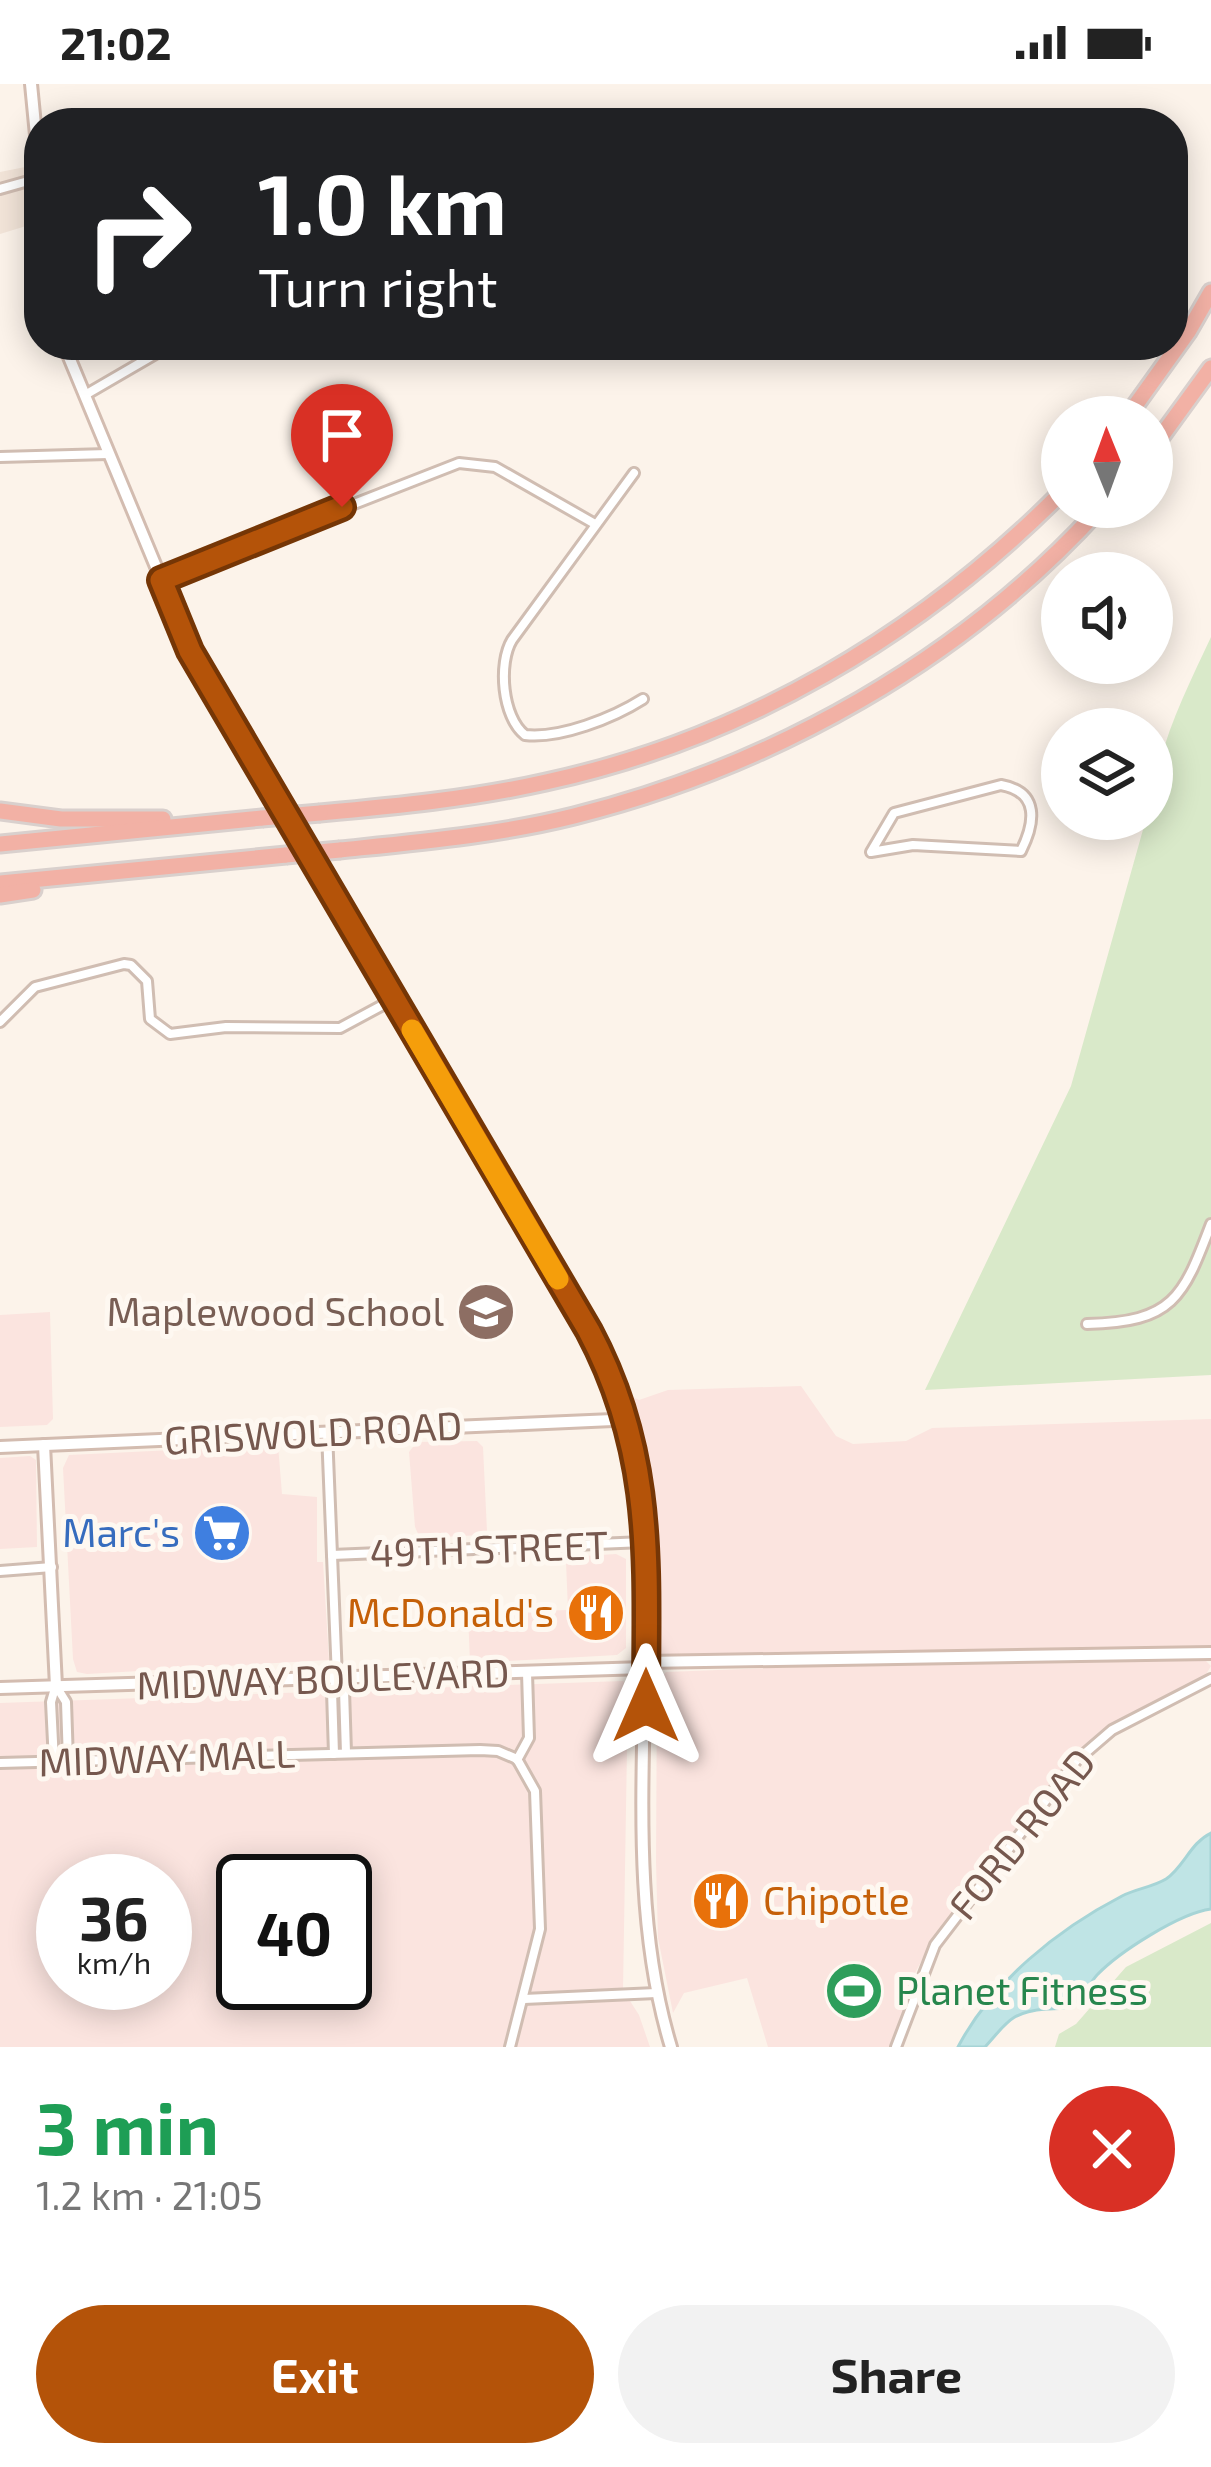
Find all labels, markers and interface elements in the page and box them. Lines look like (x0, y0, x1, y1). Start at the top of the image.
text: 21:02 (60, 15, 172, 69)
text: 1.0 km (258, 151, 507, 252)
icon: right (60, 156, 216, 312)
text: Turn right (258, 253, 498, 318)
pin (291, 384, 393, 507)
north arrow (1041, 396, 1173, 528)
map controls (1041, 396, 1173, 840)
icon: arrive (309, 402, 375, 468)
button: sound (1041, 552, 1173, 684)
button: layers (1041, 708, 1173, 840)
school or university icon: Maplewood School (455, 1281, 517, 1343)
place label: Maplewood School (106, 1287, 444, 1334)
street label: GRISWOLD ROAD (163, 1400, 463, 1463)
supermarket icon: Marc's (191, 1502, 253, 1564)
place label: Marc's (62, 1508, 180, 1555)
street label: 49TH STREET (369, 1520, 609, 1575)
restaurant icon: McDonald's (565, 1582, 627, 1644)
place label: McDonald's (347, 1588, 554, 1635)
position arrow (583, 1643, 709, 1769)
street label: MIDWAY BOULEVARD (136, 1648, 510, 1707)
street label: MIDWAY MALL (38, 1729, 296, 1784)
street label: FORD ROAD (938, 1738, 1104, 1928)
speed limit sign: 40 (216, 1854, 372, 2010)
restaurant icon: Chipotle (690, 1870, 752, 1932)
place label: Chipotle (763, 1876, 910, 1923)
text: 36 (79, 1881, 149, 1953)
text: km/h (77, 1944, 151, 1980)
sports icon: Planet Fitness (823, 1960, 885, 2022)
place label: Planet Fitness (896, 1966, 1148, 2013)
text: 3 min (36, 2083, 219, 2169)
button: close (1049, 2086, 1175, 2212)
text: 1.2 km · 21:05 (36, 2171, 263, 2218)
button: Exit (36, 2305, 594, 2443)
button: Share (618, 2305, 1175, 2443)

